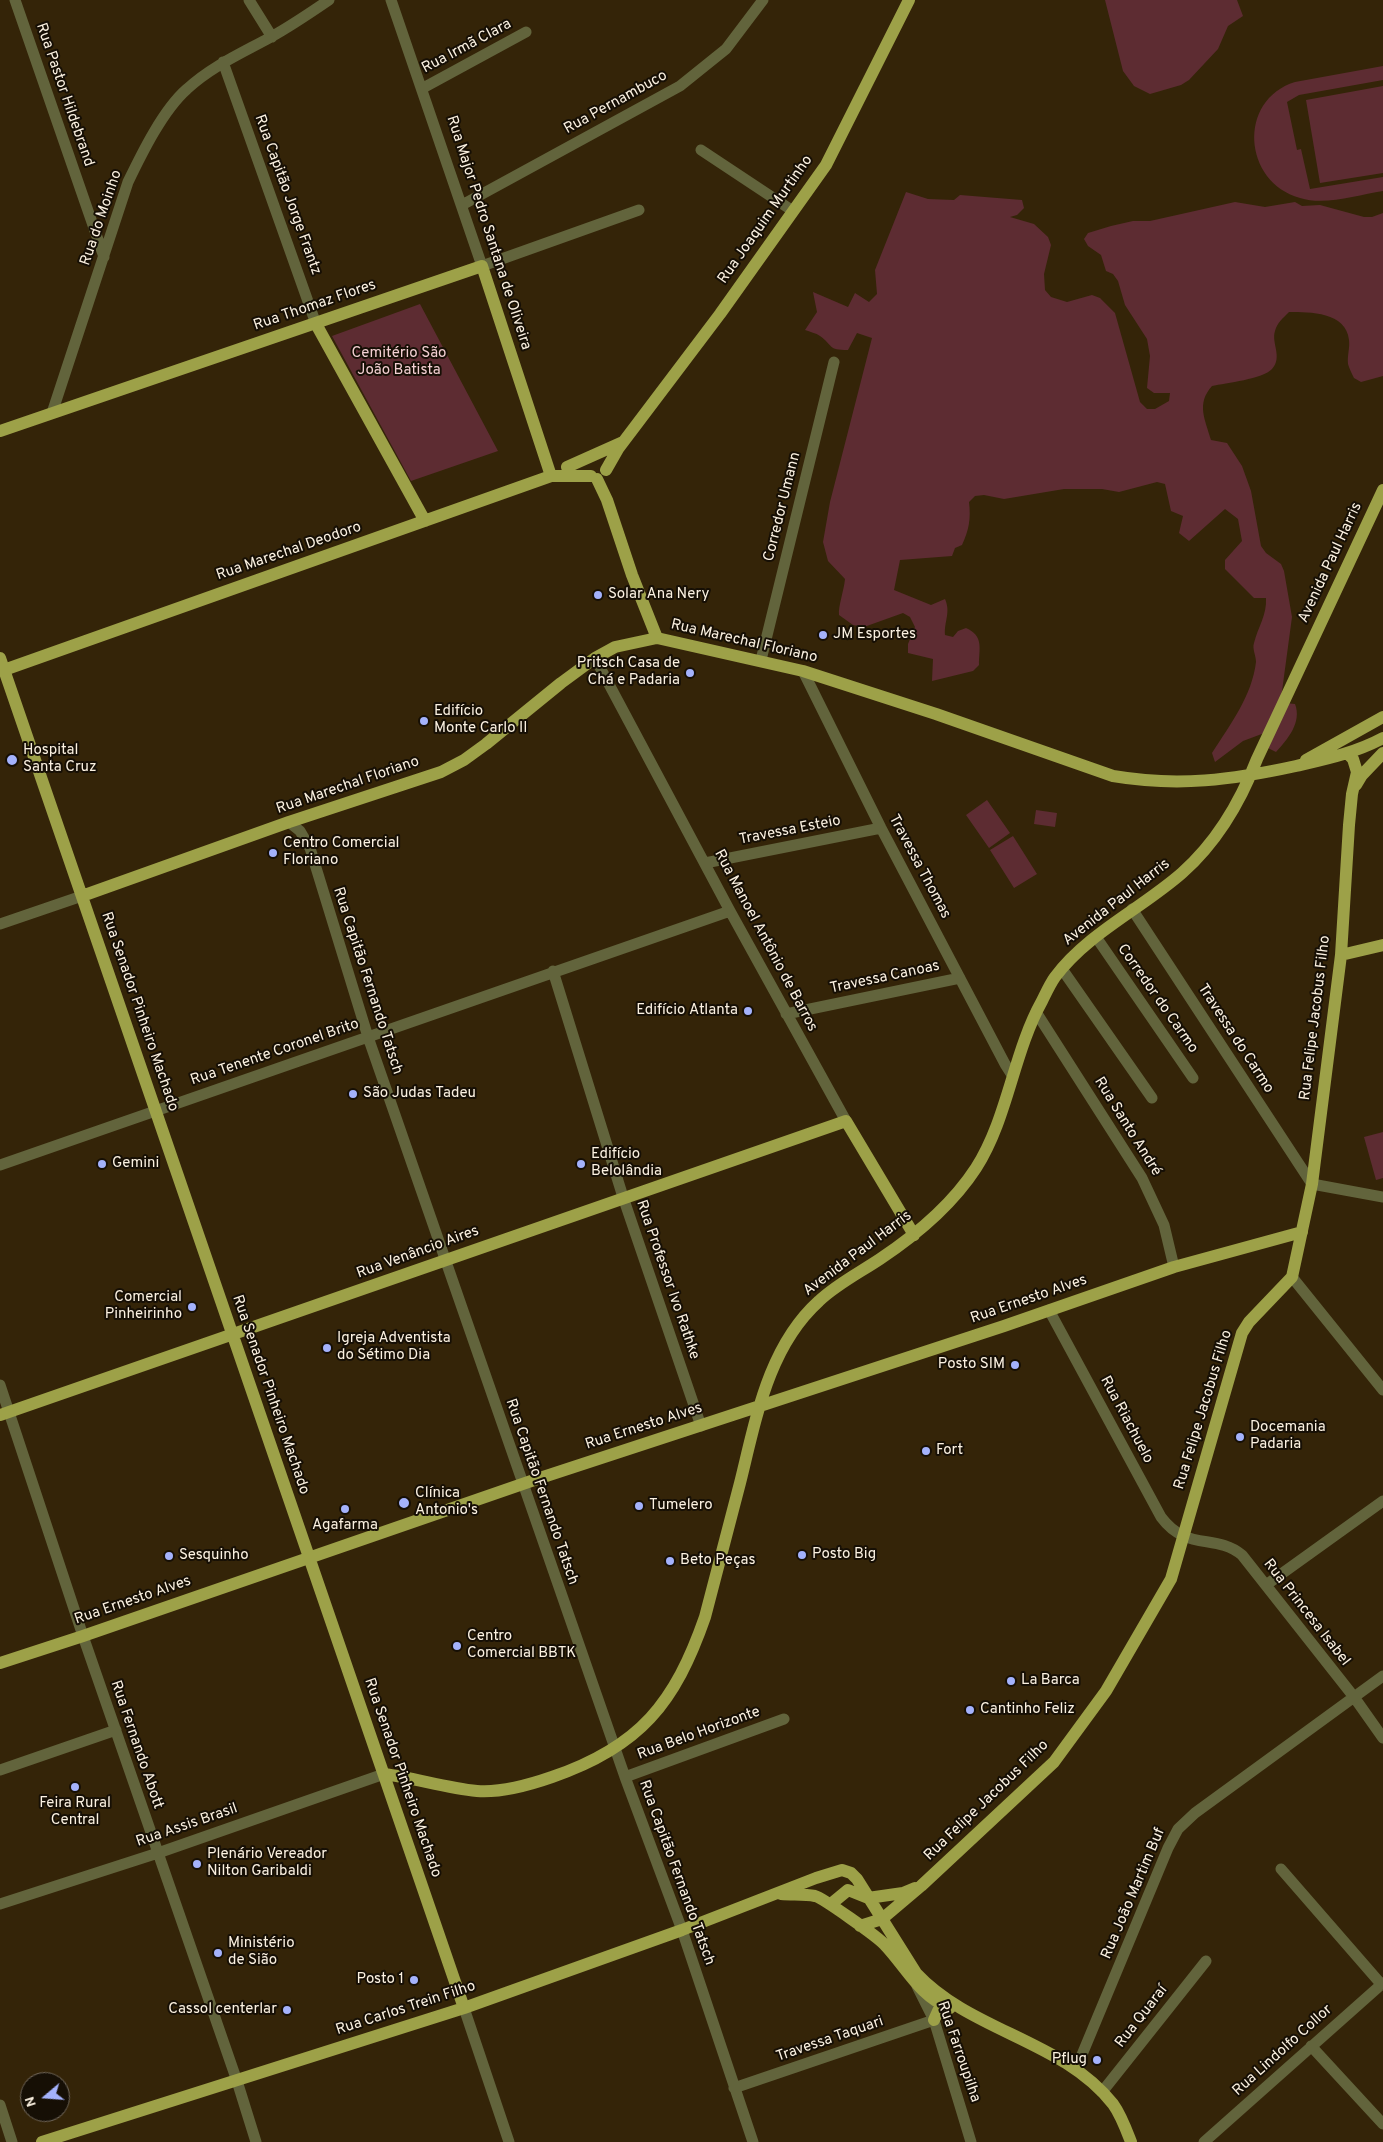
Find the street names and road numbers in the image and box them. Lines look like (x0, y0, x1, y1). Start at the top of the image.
street label: Rua Irmã Clara (419, 16, 515, 78)
street label: Rua Pastor Hildebrand (31, 21, 97, 169)
street label: Rua Pernambuco (561, 67, 671, 139)
street label: Rua Capitão Jorge Frantz (250, 112, 324, 278)
street label: Rua Major Pedro Santana de Oliveira (442, 114, 534, 352)
street label: Rua Joaquim Murtinho (715, 152, 817, 288)
street label: Rua do Moinho (77, 168, 127, 268)
street label: Rua Thomaz Flores (251, 277, 379, 335)
street label: Corredor Umann (761, 450, 805, 564)
street label: Avenida Paul Harris (1295, 500, 1367, 626)
street label: Rua Marechal Deodoro (214, 519, 364, 585)
street label: Rua Marechal Floriano (669, 616, 819, 668)
street label: Rua Marechal Floriano (274, 753, 422, 819)
street label: Travessa Esteio (738, 812, 842, 850)
street label: Travessa Thomas (884, 812, 954, 922)
street label: Rua Manoel Antônio de Barros (709, 847, 821, 1035)
street label: Avenida Paul Harris (1060, 856, 1174, 950)
street label: Rua Capitão Fernando Tatsch (328, 885, 406, 1077)
street label: Rua Senador Pinheiro Machado (96, 910, 182, 1114)
street label: Rua Felipe Jacobus Filho (1297, 935, 1335, 1101)
street label: Corredor do Carmo (1113, 941, 1201, 1057)
street label: Travessa Canoas (829, 958, 941, 998)
street label: Travessa do Carmo (1193, 981, 1277, 1097)
street label: Rua Tenente Coronel Brito (188, 1016, 362, 1090)
street label: Rua Santo André (1089, 1074, 1165, 1180)
street label: Rua Professor Ivo Rathke (631, 1198, 703, 1362)
street label: Avenida Paul Harris (800, 1207, 916, 1301)
street label: Rua Venâncio Aires (354, 1222, 482, 1284)
street label: Rua Ernesto Alves (968, 1272, 1090, 1328)
street label: Rua Senador Pinheiro Machado (227, 1293, 313, 1497)
street label: Rua Felipe Jacobus Filho (1171, 1328, 1237, 1492)
street label: Rua Riachuelo (1095, 1373, 1157, 1467)
street label: Rua Capitão Fernando Tatsch (501, 1397, 581, 1587)
street label: Rua Ernesto Alves (583, 1400, 705, 1454)
street label: Rua Princesa Isabel (1259, 1556, 1353, 1670)
street label: Rua Ernesto Alves (72, 1573, 194, 1629)
street label: Rua Senador Pinheiro Machado (359, 1676, 445, 1880)
street label: Rua Fernando Abott (106, 1678, 166, 1812)
street label: Rua Belo Horizonte (635, 1703, 763, 1765)
street label: Rua Felipe Jacobus Filho (921, 1737, 1053, 1865)
street label: Rua Capitão Fernando Tatsch (634, 1778, 718, 1968)
street label: Rua Assis Brasil (134, 1800, 240, 1852)
street label: Rua João Martim Buf (1098, 1826, 1170, 1962)
street label: Rua Carlos Trein Filho (334, 1978, 478, 2040)
street label: Rua Quaraí (1112, 1982, 1172, 2052)
street label: Rua Farroupilha (932, 1999, 984, 2105)
street label: Rua Lindolfo Collor (1229, 2001, 1337, 2101)
street label: Travessa Taquari (774, 2013, 886, 2067)

